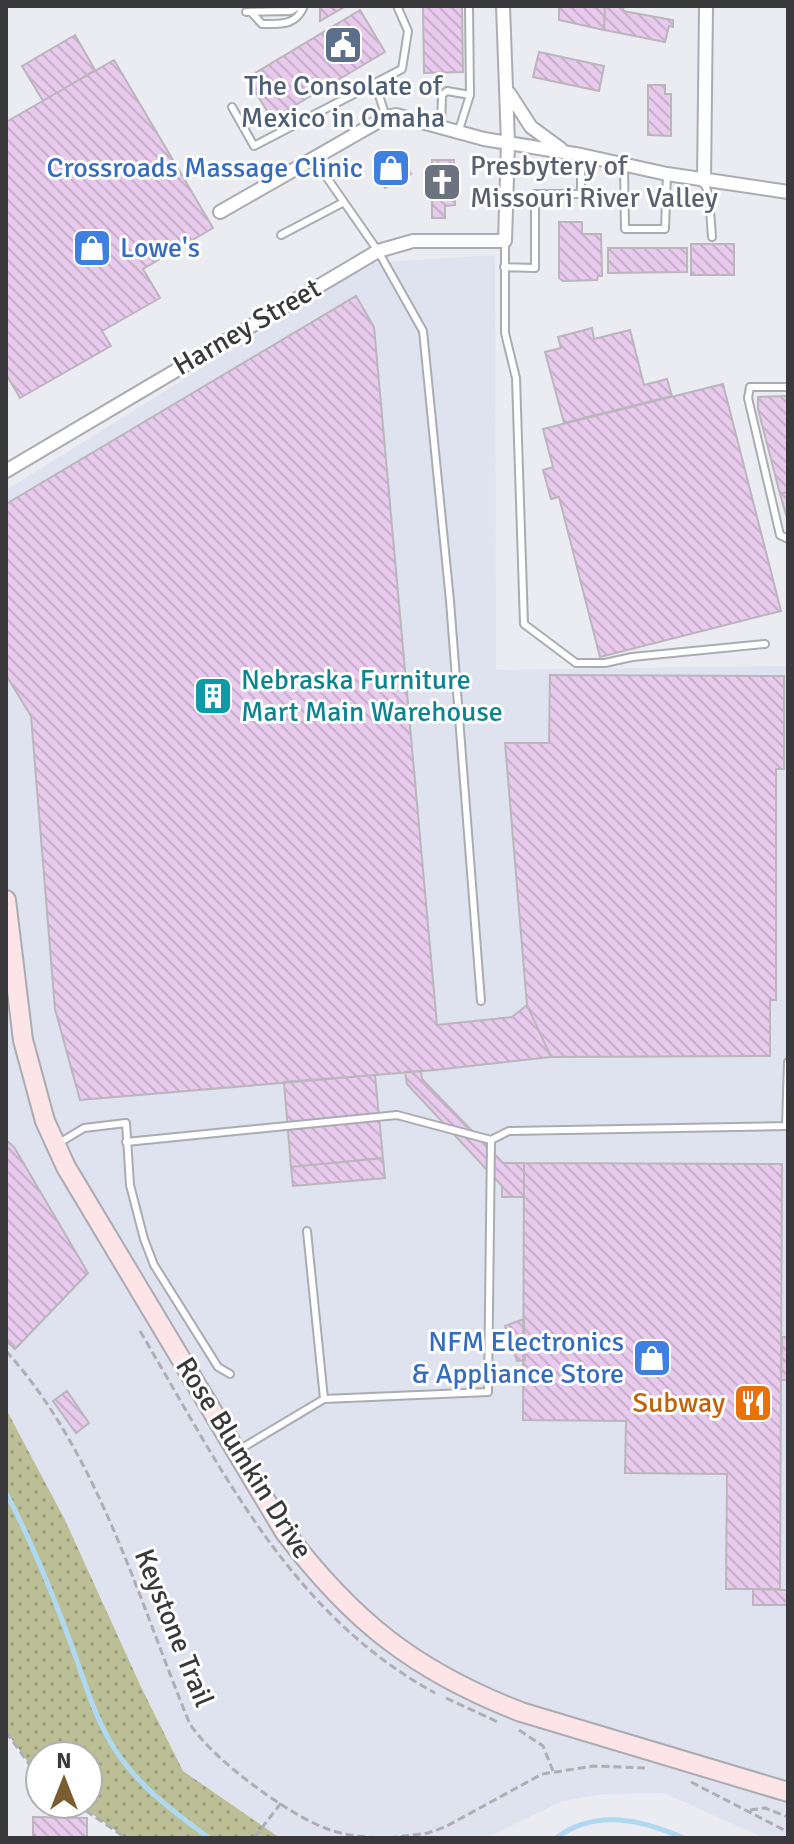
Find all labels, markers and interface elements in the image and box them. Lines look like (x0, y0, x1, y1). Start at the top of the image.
public building icon: The Consolate of Mexico in Omaha (322, 24, 364, 66)
place label: The Consolate of Mexico in Omaha (241, 69, 445, 135)
shop icon: Crossroads Massage Clinic (370, 147, 412, 189)
place label: Presbytery of Missouri River Valley (470, 149, 718, 215)
place label: Crossroads Massage Clinic (47, 151, 363, 185)
church icon: Presbytery of Missouri River Valley (421, 161, 463, 203)
shop icon: Lowe's (71, 227, 113, 269)
place label: Lowe's (120, 231, 200, 265)
street label: Harney Street (167, 271, 327, 383)
place label: Nebraska Furniture Mart Main Warehouse (241, 663, 503, 729)
building icon: Nebraska Furniture Mart Main Warehouse (192, 675, 234, 717)
place label: NFM Electronics & Appliance Store (412, 1325, 624, 1391)
shop icon: NFM Electronics & Appliance Store (631, 1337, 673, 1379)
street label: Rose Blumkin Drive (168, 1351, 320, 1565)
restaurant icon: Subway (732, 1382, 774, 1424)
place label: Subway (632, 1386, 725, 1420)
street label: Keystone Trail (127, 1544, 221, 1712)
north arrow (24, 1740, 104, 1820)
text: N (56, 1747, 72, 1774)

